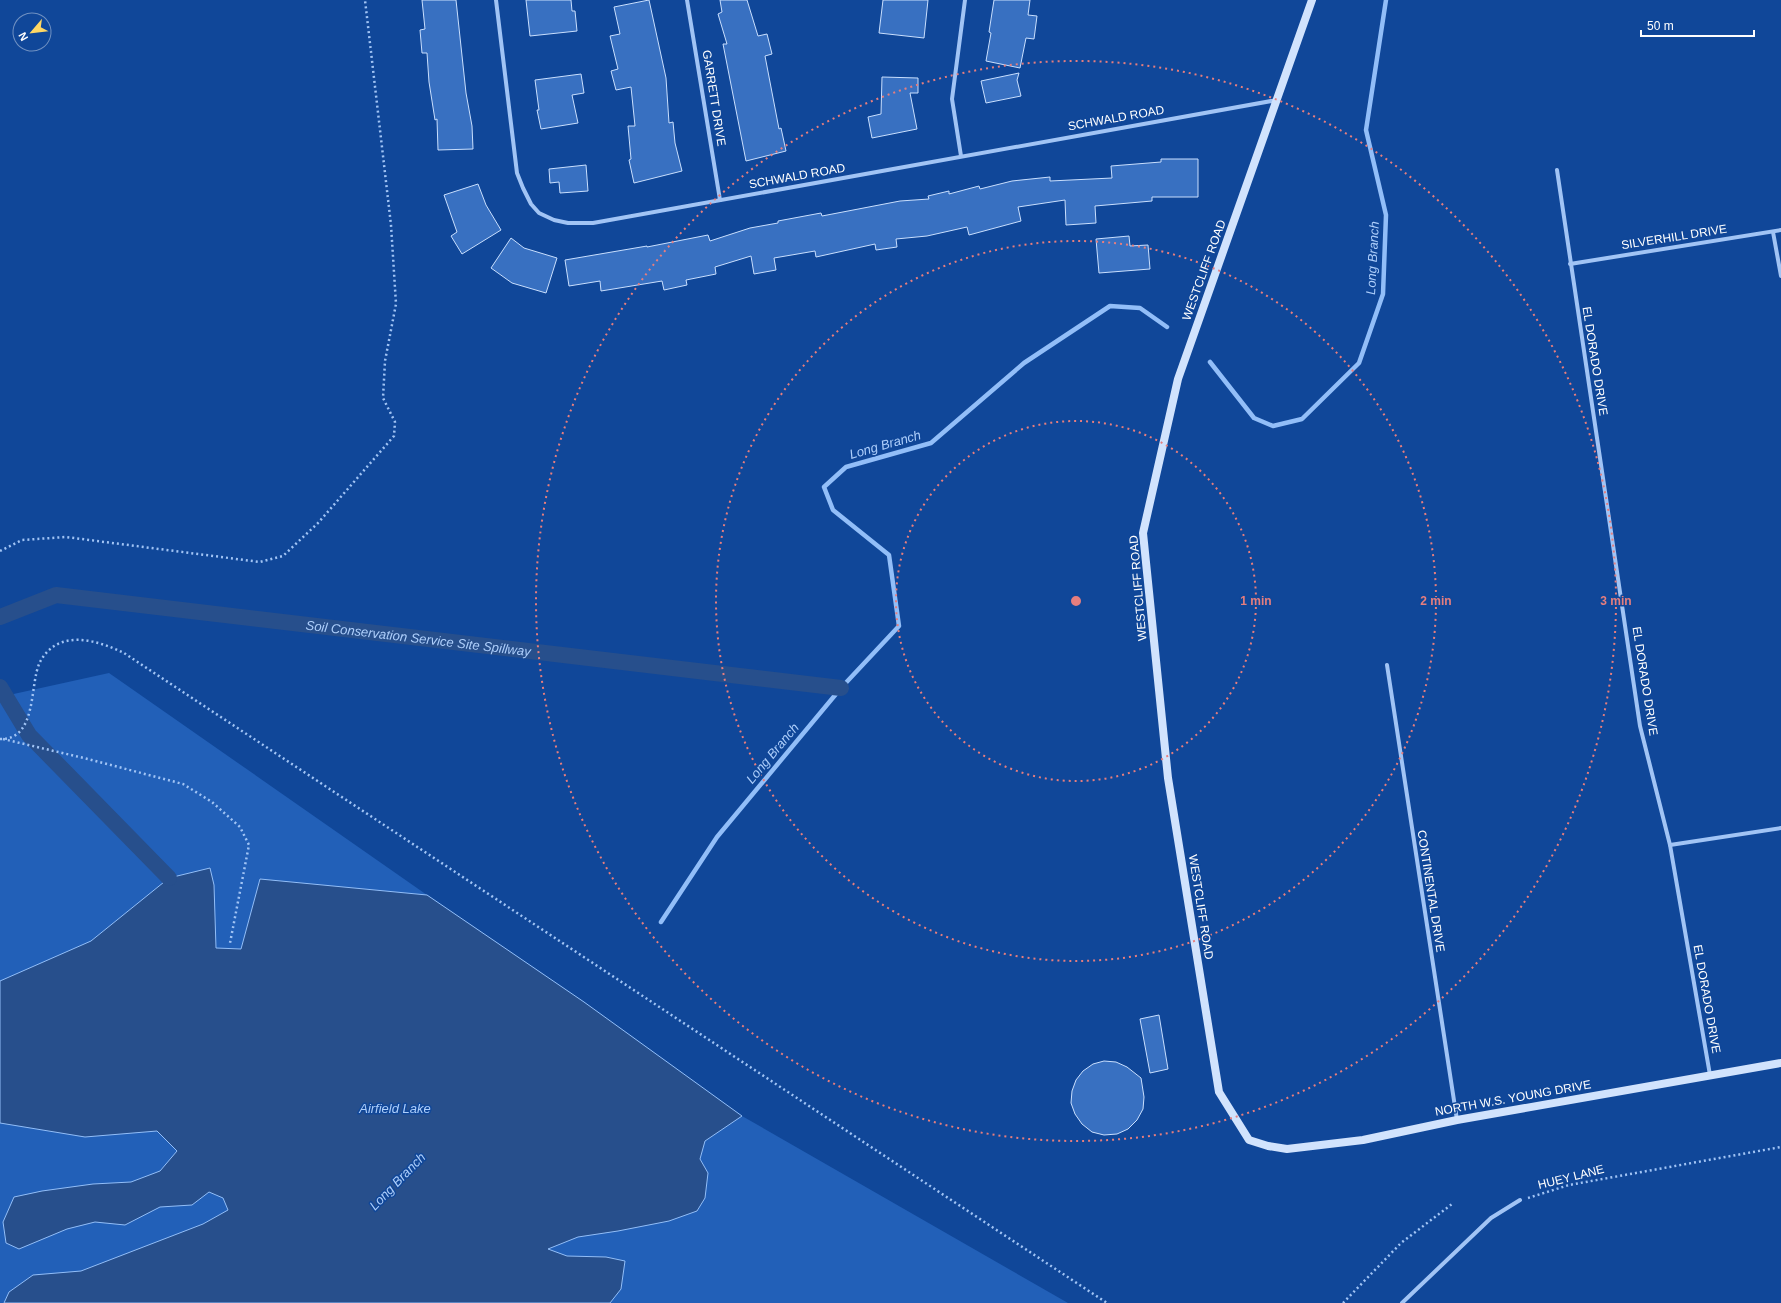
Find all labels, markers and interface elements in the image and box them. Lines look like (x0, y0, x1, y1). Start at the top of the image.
north arrow (12, 12, 52, 52)
scale bar (1641, 12, 1754, 38)
text: 50 m (1647, 19, 1674, 33)
text: N (16, 30, 30, 43)
street label: GARRETT DRIVE (699, 49, 729, 147)
street label: SCHWALD ROAD (1067, 103, 1166, 133)
street label: SCHWALD ROAD (748, 161, 847, 191)
street label: WESTCLIFF ROAD (1179, 217, 1229, 322)
water label: Long Branch (1363, 221, 1382, 295)
street label: SILVERHILL DRIVE (1620, 222, 1728, 252)
street label: EL DORADO DRIVE (1579, 305, 1611, 417)
water label: Long Branch (848, 427, 923, 462)
street label: WESTCLIFF ROAD (1126, 534, 1150, 641)
centre of rings (1069, 594, 1083, 608)
text: 1 min (1240, 594, 1272, 608)
text: 2 min (1420, 594, 1452, 608)
text: 3 min (1600, 594, 1632, 608)
water label: Soil Conservation Service Site Spillway (305, 618, 533, 659)
street label: EL DORADO DRIVE (1629, 625, 1661, 737)
water label: Long Branch (743, 720, 802, 786)
street label: CONTINENTAL DRIVE (1414, 829, 1448, 953)
street label: WESTCLIFF ROAD (1186, 854, 1216, 961)
street label: EL DORADO DRIVE (1691, 943, 1723, 1055)
street label: NORTH W.S. YOUNG DRIVE (1434, 1077, 1592, 1119)
water label: Airfield Lake (358, 1101, 431, 1116)
water label: Long Branch (366, 1150, 428, 1213)
street label: HUEY LANE (1536, 1162, 1606, 1192)

